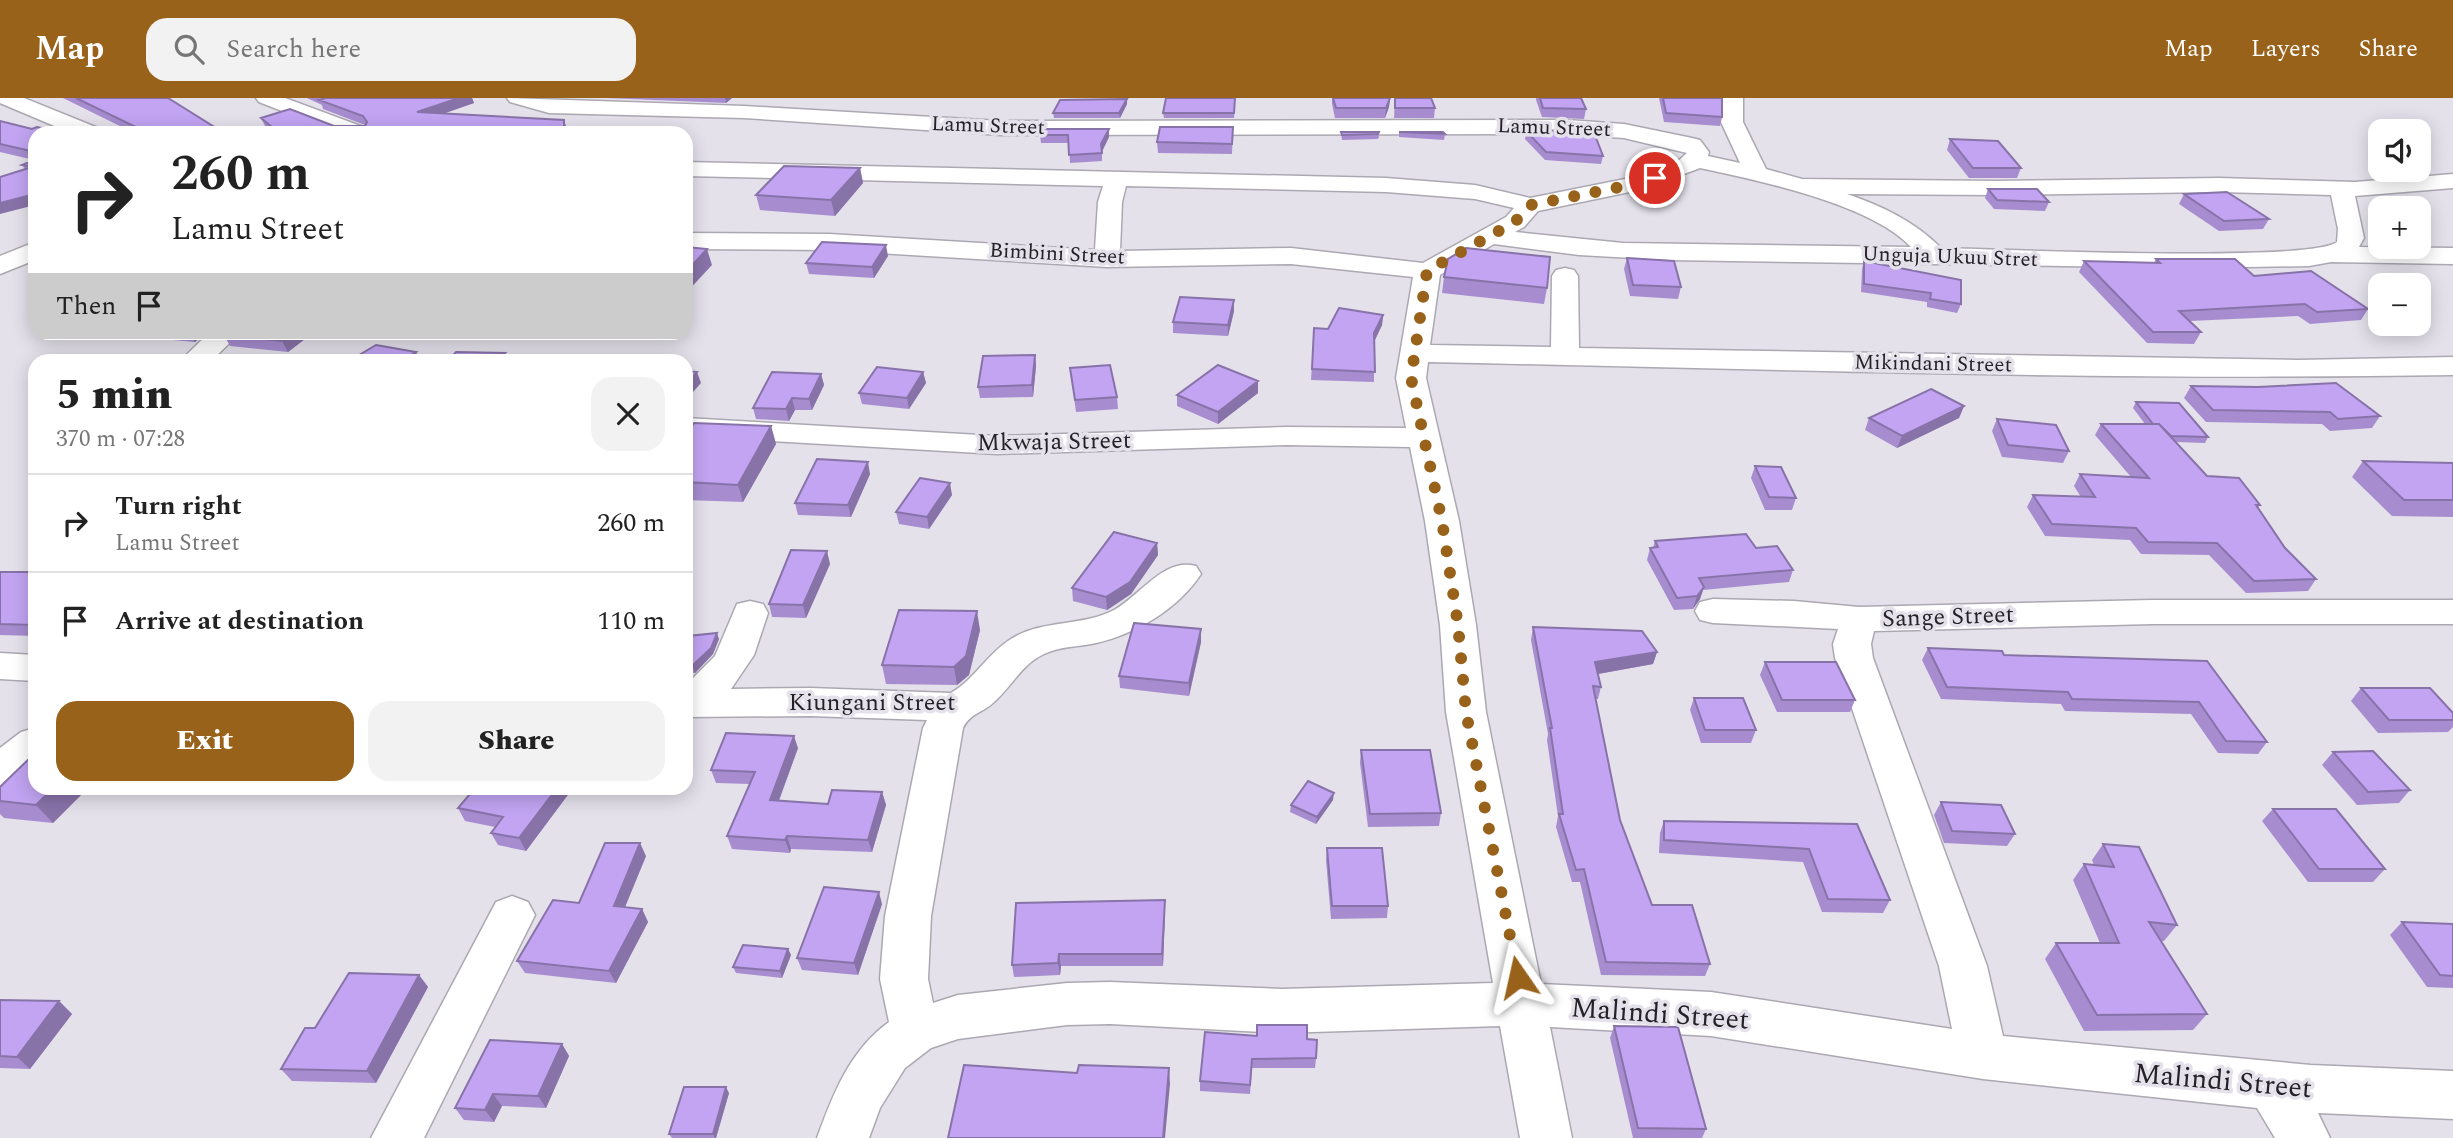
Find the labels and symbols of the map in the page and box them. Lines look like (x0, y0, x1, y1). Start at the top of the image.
street label: Lamu Street (931, 108, 1045, 144)
street label: Lamu Street (1497, 110, 1611, 146)
pin (1625, 148, 1685, 208)
street label: Bimbini Street (988, 234, 1126, 274)
street label: Unguja Ukuu Stret (1861, 238, 2039, 276)
street label: Mikindani Street (1854, 347, 2012, 381)
street label: Mkwaja Street (976, 423, 1132, 461)
street label: Sange Street (1881, 597, 2015, 637)
street label: Kiungani Street (789, 685, 955, 721)
position arrow (1481, 940, 1555, 1014)
street label: Malindi Street (1569, 986, 1751, 1042)
street label: Malindi Street (2132, 1052, 2314, 1110)

